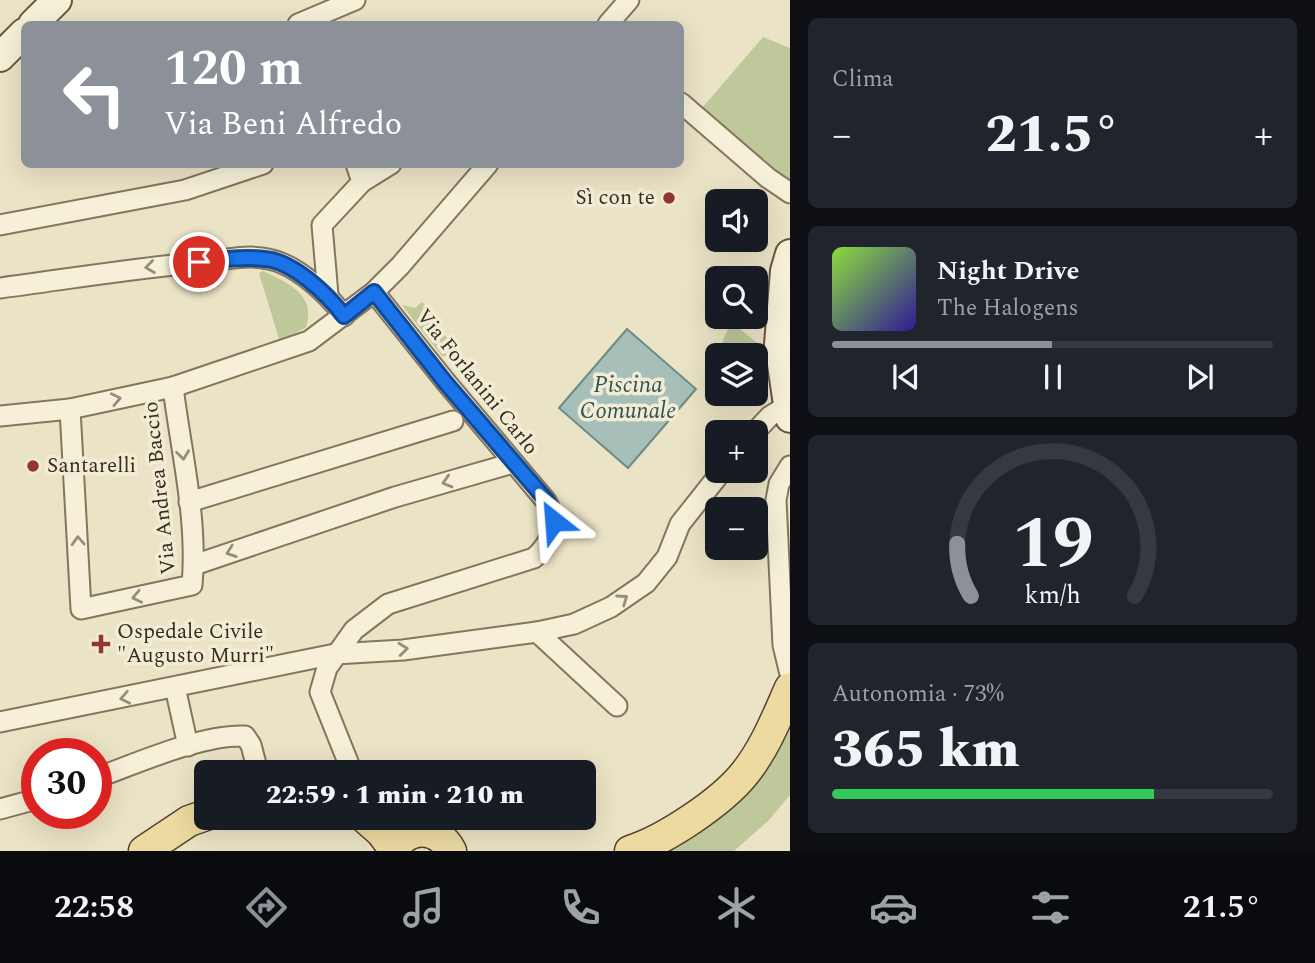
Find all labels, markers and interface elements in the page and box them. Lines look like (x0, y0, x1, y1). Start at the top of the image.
text: 120 m (164, 32, 303, 107)
icon: left (49, 49, 140, 140)
text: Clima (832, 62, 894, 97)
text: 21.5° (985, 96, 1120, 175)
text: Via Beni Alfredo (164, 100, 402, 149)
text: − (832, 107, 851, 165)
text: + (1254, 107, 1273, 165)
place label: Sì con te (576, 182, 655, 214)
map controls (705, 189, 768, 560)
button: sound (705, 189, 768, 252)
marker: Sì con te (661, 190, 677, 206)
pin (169, 232, 229, 292)
icon: arrive (180, 243, 218, 281)
text: Night Drive (937, 251, 1079, 291)
one-way arrow (145, 260, 156, 275)
button: search (705, 266, 768, 329)
text: The Halogens (937, 291, 1079, 326)
street label: Via Forlanini Carlo (408, 302, 546, 462)
button: layers (705, 343, 768, 406)
icon: previous (887, 358, 925, 396)
icon: pause (1034, 358, 1072, 396)
icon: next (1181, 358, 1219, 396)
water label: Piscina Comunale (580, 368, 676, 429)
one-way arrow (110, 393, 122, 408)
street label: Via Andrea Baccio (135, 400, 185, 576)
button: + (705, 420, 768, 483)
one-way arrow (175, 449, 190, 461)
place label: Santarelli (47, 450, 136, 482)
marker: Santarelli (25, 458, 41, 474)
one-way arrow (442, 474, 454, 488)
position arrow (517, 484, 591, 558)
text: 19 (1012, 489, 1093, 600)
button: − (705, 497, 768, 560)
one-way arrow (70, 535, 85, 546)
one-way arrow (225, 544, 238, 558)
text: km/h (1024, 576, 1081, 614)
one-way arrow (131, 589, 143, 603)
one-way arrow (615, 595, 628, 607)
place label: Ospedale Civile "Augusto Murri" (117, 616, 274, 672)
marker: Ospedale Civile "Augusto Murri" (91, 634, 111, 654)
one-way arrow (398, 642, 409, 657)
text: Autonomia · 73% (832, 677, 1004, 712)
one-way arrow (119, 690, 131, 705)
text: 365 km (832, 711, 1020, 790)
speed limit sign: 30 (21, 738, 112, 829)
text: 22:59 · 1 min · 210 m (266, 775, 524, 815)
text: 22:58 (54, 883, 134, 932)
icon: directions (242, 883, 291, 932)
icon: music (399, 883, 448, 932)
icon: phone (556, 883, 605, 932)
icon: climate (712, 883, 761, 932)
icon: car (869, 883, 918, 932)
icon: filters (1026, 883, 1075, 932)
text: 21.5° (1183, 883, 1261, 932)

